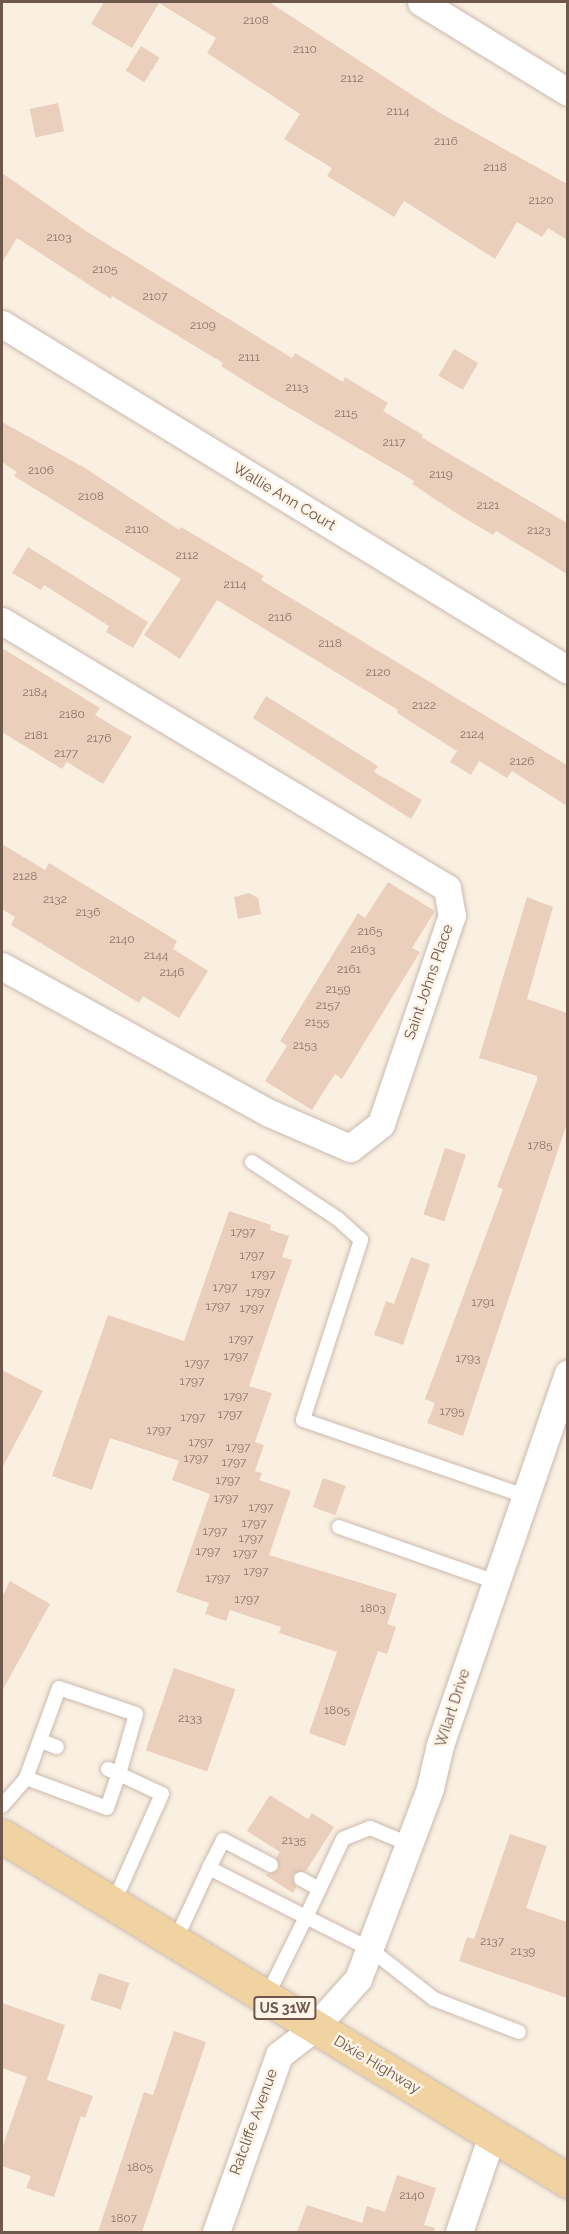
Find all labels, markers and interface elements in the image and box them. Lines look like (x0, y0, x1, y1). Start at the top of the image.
house number: 2108 (243, 14, 269, 28)
house number: 2110 (293, 43, 317, 57)
house number: 2112 (341, 72, 363, 86)
house number: 2114 (386, 105, 410, 119)
house number: 2116 (434, 135, 458, 149)
house number: 2118 (483, 161, 507, 175)
house number: 2120 (529, 194, 553, 208)
house number: 2103 (46, 231, 72, 245)
house number: 2105 (92, 263, 118, 277)
house number: 2107 (142, 290, 168, 304)
house number: 2109 (190, 319, 216, 333)
house number: 2111 (238, 351, 260, 365)
house number: 2113 (286, 381, 308, 395)
house number: 2115 (334, 407, 358, 421)
house number: 2117 (383, 436, 405, 450)
street label: Wallie Ann Court (229, 459, 339, 535)
house number: 2106 (28, 464, 54, 478)
house number: 2119 (429, 468, 453, 482)
house number: 2108 (78, 490, 104, 504)
house number: 2121 (477, 499, 499, 513)
house number: 2110 (125, 523, 149, 537)
house number: 2123 (527, 524, 551, 538)
house number: 2112 (176, 549, 198, 563)
house number: 2114 (223, 578, 247, 592)
house number: 2116 (268, 611, 292, 625)
house number: 2118 (318, 637, 342, 651)
house number: 2120 (366, 666, 390, 680)
house number: 2184 (22, 686, 48, 700)
house number: 2122 (412, 699, 436, 713)
house number: 2180 (59, 708, 85, 722)
house number: 2124 (460, 728, 484, 742)
house number: 2181 (24, 729, 48, 743)
house number: 2176 (87, 732, 111, 746)
house number: 2177 (54, 747, 78, 761)
house number: 2126 (510, 755, 534, 769)
house number: 2128 (13, 870, 37, 884)
house number: 2132 (43, 893, 67, 907)
house number: 2136 (75, 906, 101, 920)
street label: Saint Johns Place (401, 922, 457, 1042)
house number: 2165 (357, 925, 383, 939)
house number: 2140 (109, 933, 135, 947)
house number: 2163 (350, 943, 376, 957)
house number: 2144 (144, 949, 168, 963)
house number: 2161 (337, 963, 361, 977)
house number: 2146 (159, 966, 185, 980)
house number: 2159 (326, 983, 350, 997)
house number: 2157 (316, 999, 340, 1013)
house number: 2155 (305, 1016, 329, 1030)
house number: 2153 (293, 1039, 317, 1053)
house number: 1785 (527, 1139, 553, 1153)
house number: 1797 (231, 1226, 255, 1240)
house number: 1797 (240, 1249, 264, 1263)
house number: 1797 (251, 1268, 275, 1282)
house number: 1797 (213, 1281, 237, 1295)
house number: 1797 (246, 1286, 270, 1300)
house number: 1791 (471, 1296, 495, 1310)
house number: 1797 (206, 1300, 230, 1314)
house number: 1797 (240, 1302, 264, 1316)
house number: 1797 (229, 1333, 253, 1347)
house number: 1797 (224, 1350, 248, 1364)
house number: 1793 (456, 1352, 480, 1366)
house number: 1797 (185, 1357, 209, 1371)
house number: 1797 (180, 1375, 204, 1389)
house number: 1797 (224, 1390, 248, 1404)
house number: 1795 (439, 1405, 465, 1419)
house number: 1797 (218, 1408, 242, 1422)
house number: 1797 (181, 1411, 205, 1425)
house number: 1797 (147, 1424, 171, 1438)
house number: 1797 (189, 1436, 213, 1450)
house number: 1797 (226, 1441, 250, 1455)
house number: 1797 (184, 1452, 208, 1466)
house number: 1797 (222, 1456, 246, 1470)
house number: 1797 (216, 1474, 240, 1488)
house number: 1797 (214, 1492, 238, 1506)
house number: 1797 (249, 1501, 273, 1515)
house number: 1797 (242, 1517, 266, 1531)
house number: 1797 (203, 1525, 227, 1539)
house number: 1797 (239, 1532, 263, 1546)
house number: 1797 (196, 1545, 220, 1559)
house number: 1797 (233, 1547, 257, 1561)
house number: 1797 (244, 1565, 268, 1579)
house number: 1797 (206, 1572, 230, 1586)
house number: 1797 (235, 1593, 259, 1607)
house number: 1803 (360, 1602, 386, 1616)
street label: Wilart Drive (432, 1667, 474, 1749)
house number: 1805 (324, 1704, 350, 1718)
house number: 2133 (178, 1712, 202, 1726)
house number: 2135 (282, 1834, 306, 1848)
house number: 2137 (480, 1935, 504, 1949)
house number: 2139 (511, 1945, 535, 1959)
road number: US 31W (252, 1997, 318, 2019)
street label: Dixie Highway (330, 2032, 424, 2098)
street label: Ratcliffe Avenue (226, 2066, 282, 2178)
house number: 1805 (127, 2161, 153, 2175)
house number: 2140 (399, 2189, 425, 2203)
house number: 1807 (111, 2212, 137, 2226)

